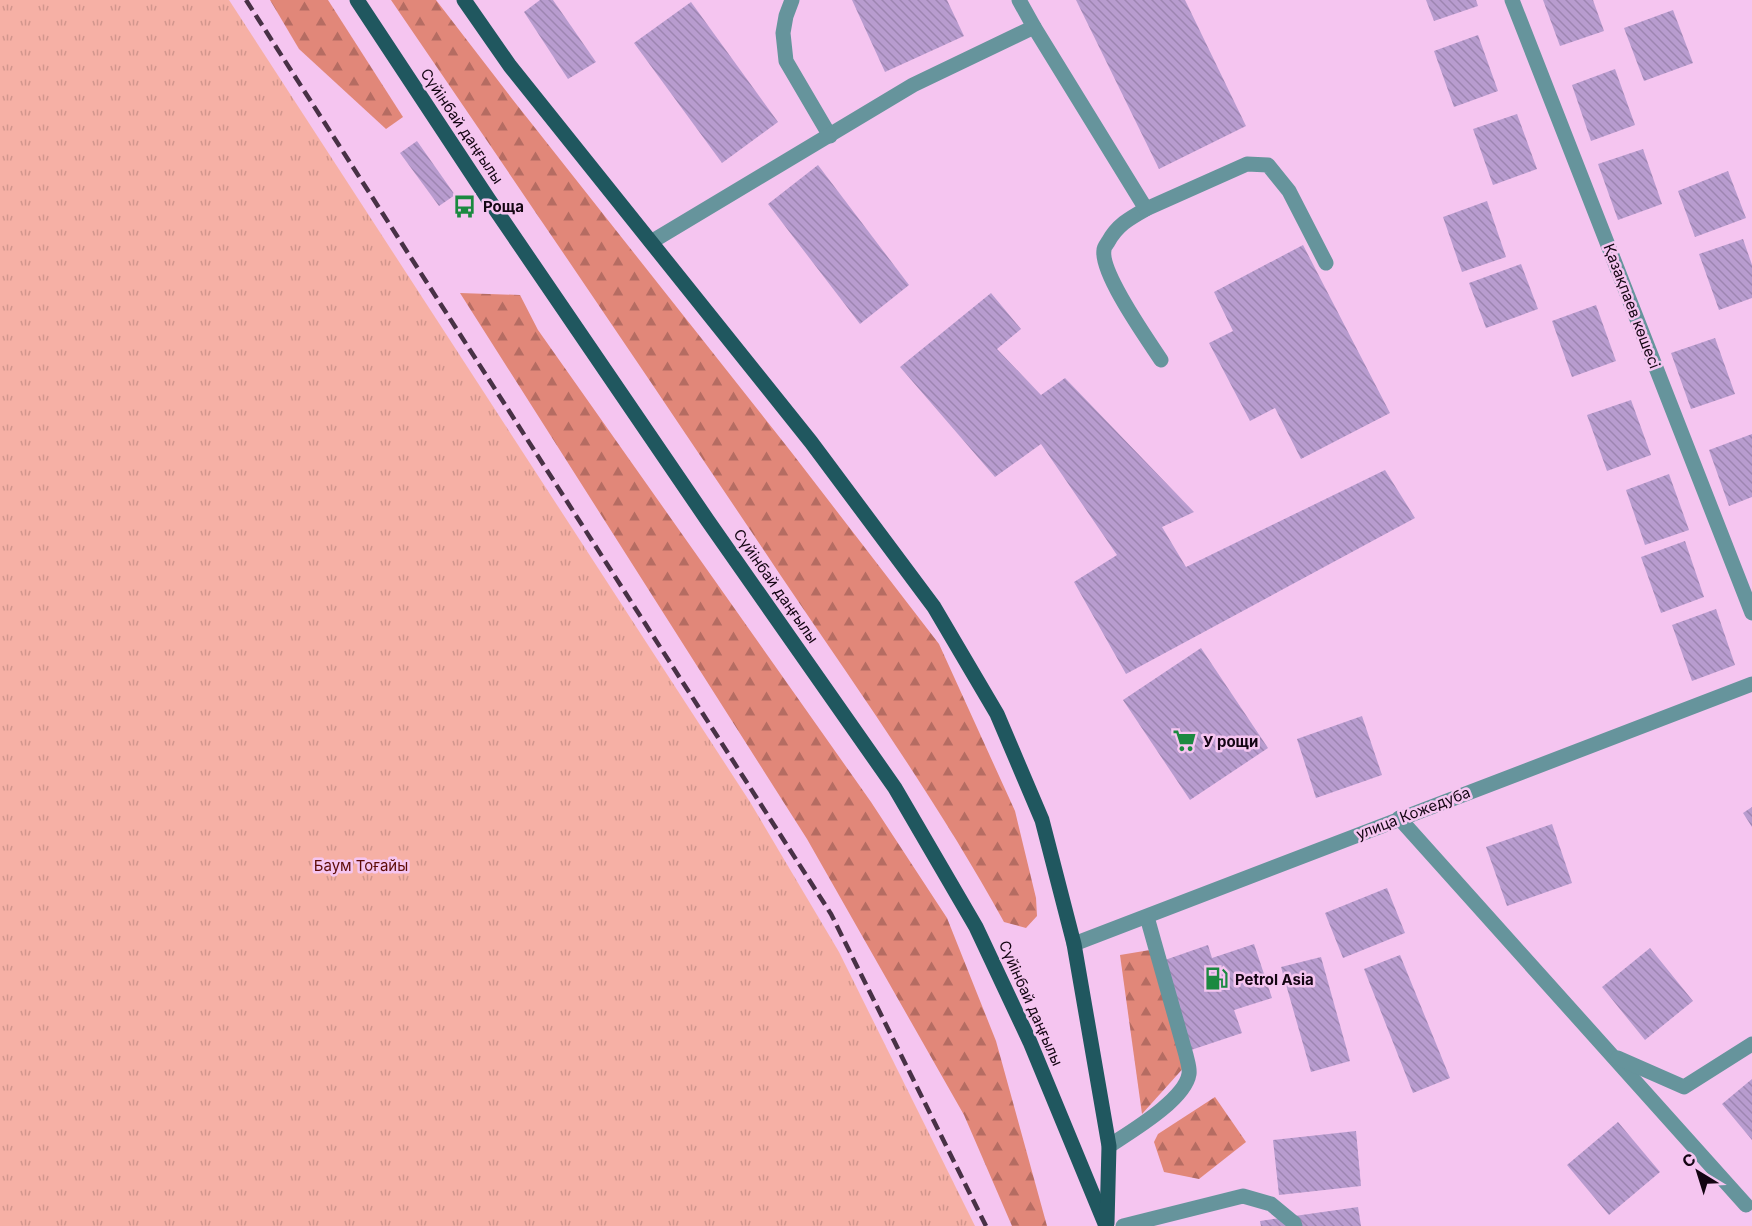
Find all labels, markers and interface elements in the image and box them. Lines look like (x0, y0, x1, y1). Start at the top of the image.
street label: Сүйінбай даңғылы (416, 65, 508, 187)
bus stop icon: Роща (452, 193, 478, 219)
place label: Роща (483, 197, 524, 216)
street label: Қазақпаев көшесі (1599, 241, 1665, 371)
street label: Сүйінбай даңғылы (729, 525, 823, 647)
supermarket icon: У рощи (1172, 728, 1198, 754)
place label: У рощи (1203, 732, 1258, 751)
street label: улица Кожедуба (1353, 783, 1473, 843)
park label: Баум Тоғайы (314, 856, 408, 875)
street label: Сүйінбай даңғылы (995, 937, 1067, 1069)
fuel station icon: Petrol Asia (1204, 966, 1230, 992)
place label: Petrol Asia (1235, 970, 1314, 989)
north arrow (1668, 1142, 1728, 1202)
text: С (1678, 1149, 1700, 1172)

